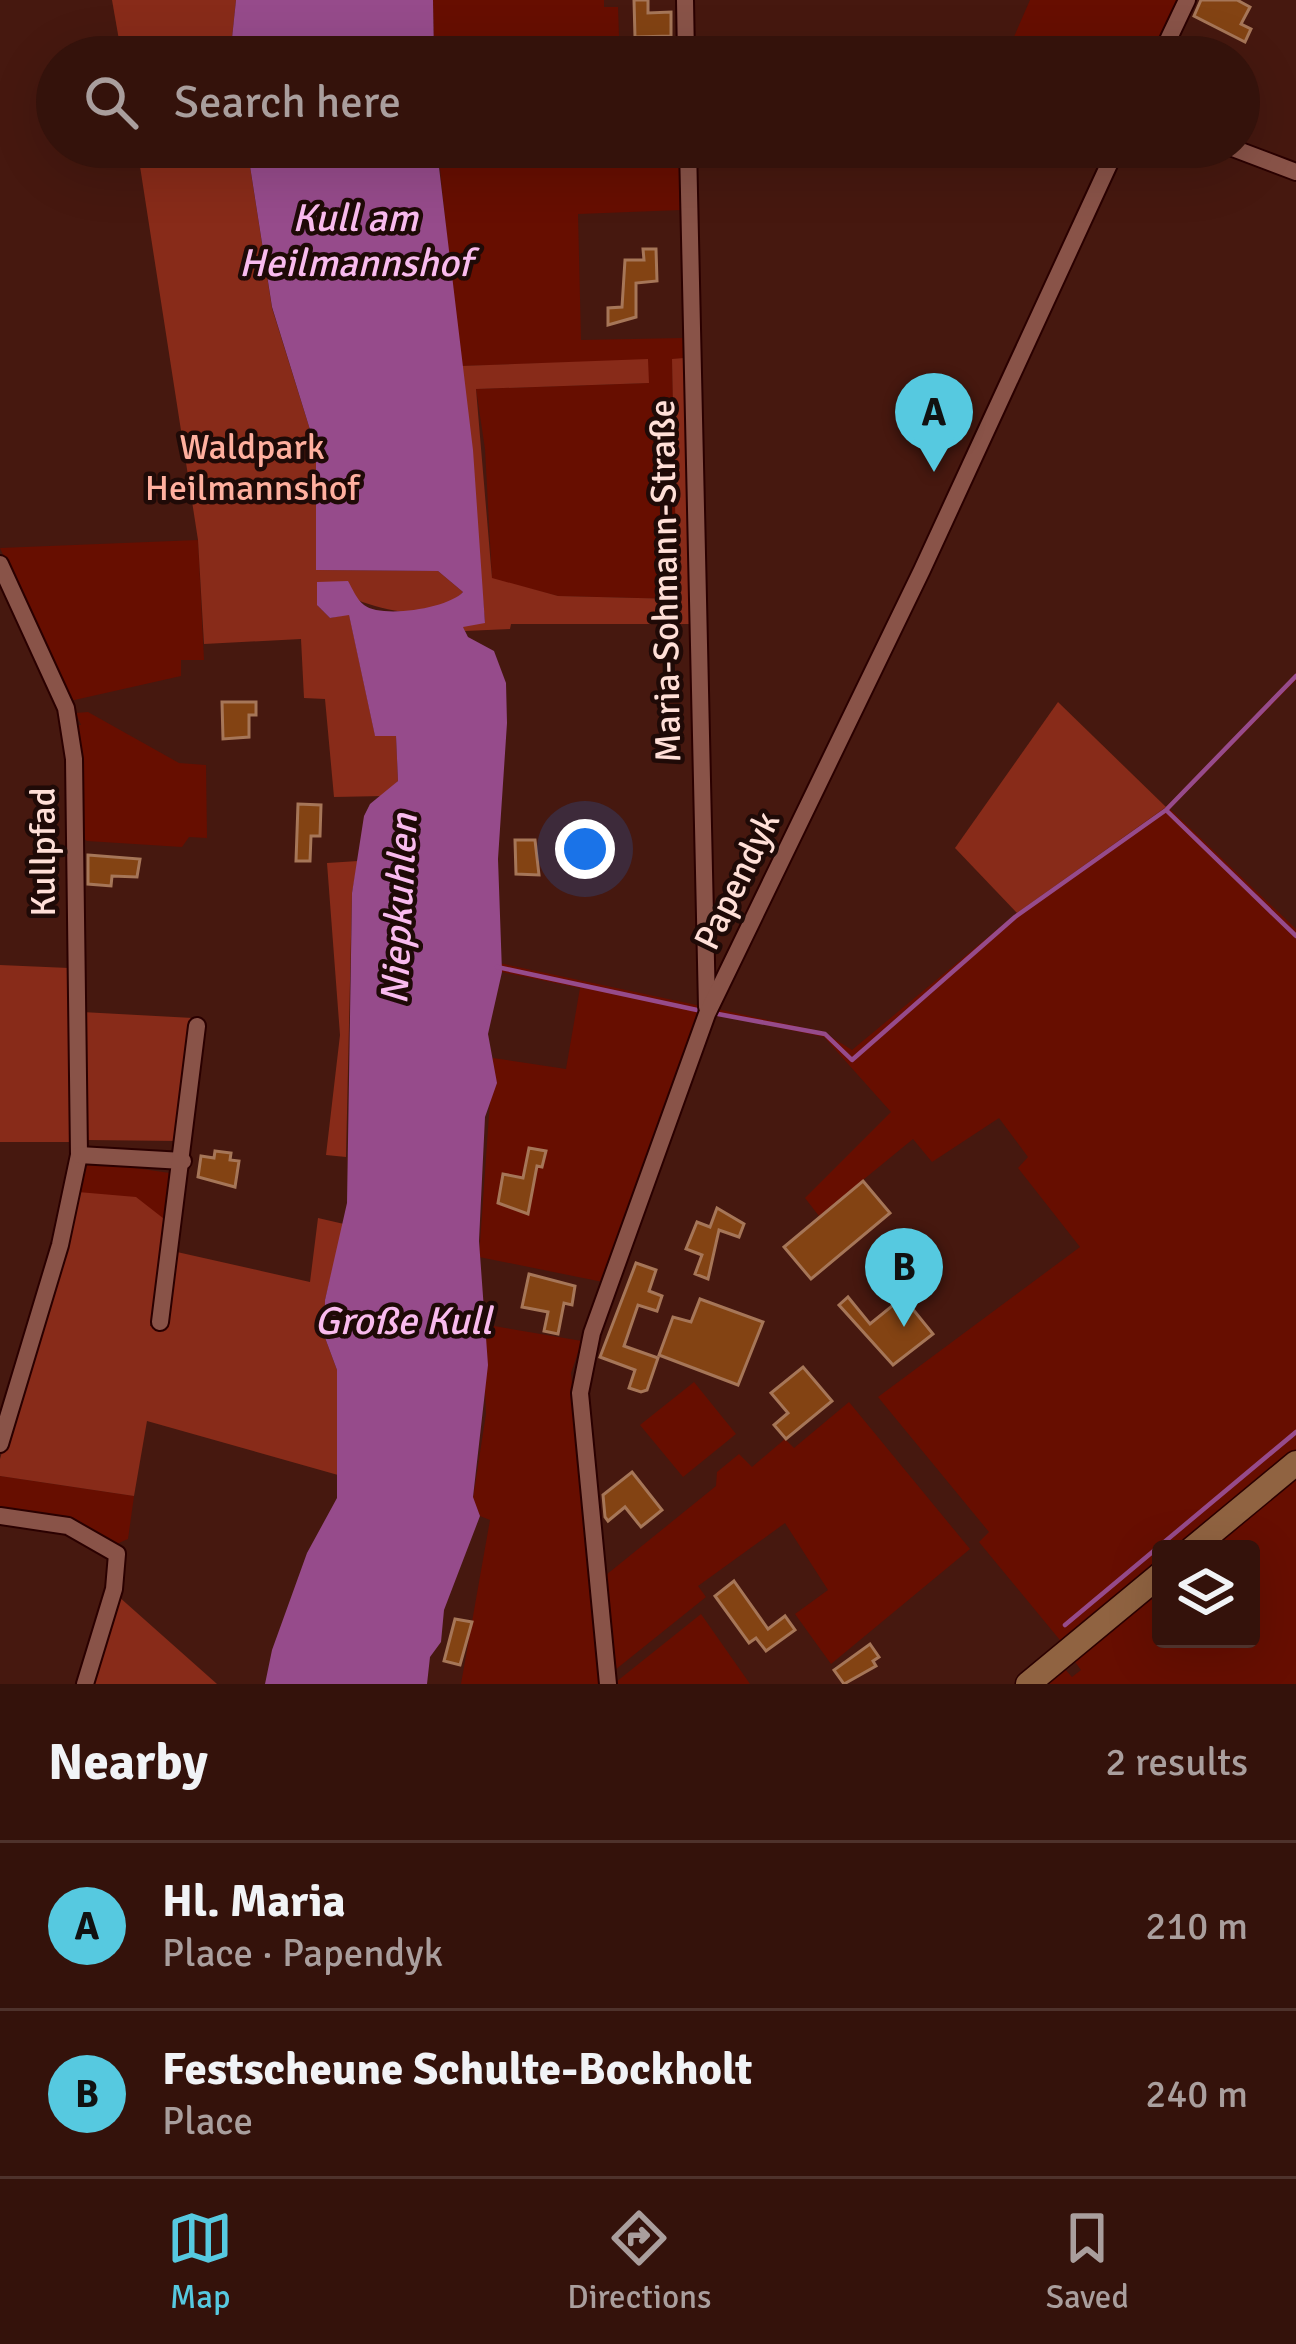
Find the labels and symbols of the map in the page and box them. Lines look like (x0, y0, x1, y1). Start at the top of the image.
water label: Kull am Heilmannshof (239, 194, 480, 287)
pin: A (895, 373, 973, 472)
street label: Maria-Sohmann-Straße (640, 399, 691, 763)
park label: Waldpark Heilmannshof (145, 425, 361, 511)
street label: Kullpfad (21, 787, 66, 917)
street label: Papendyk (685, 804, 790, 957)
water label: Niepkuhlen (370, 811, 428, 1005)
your location (555, 819, 615, 879)
pin: B (865, 1228, 943, 1327)
water label: Große Kull (314, 1297, 494, 1345)

